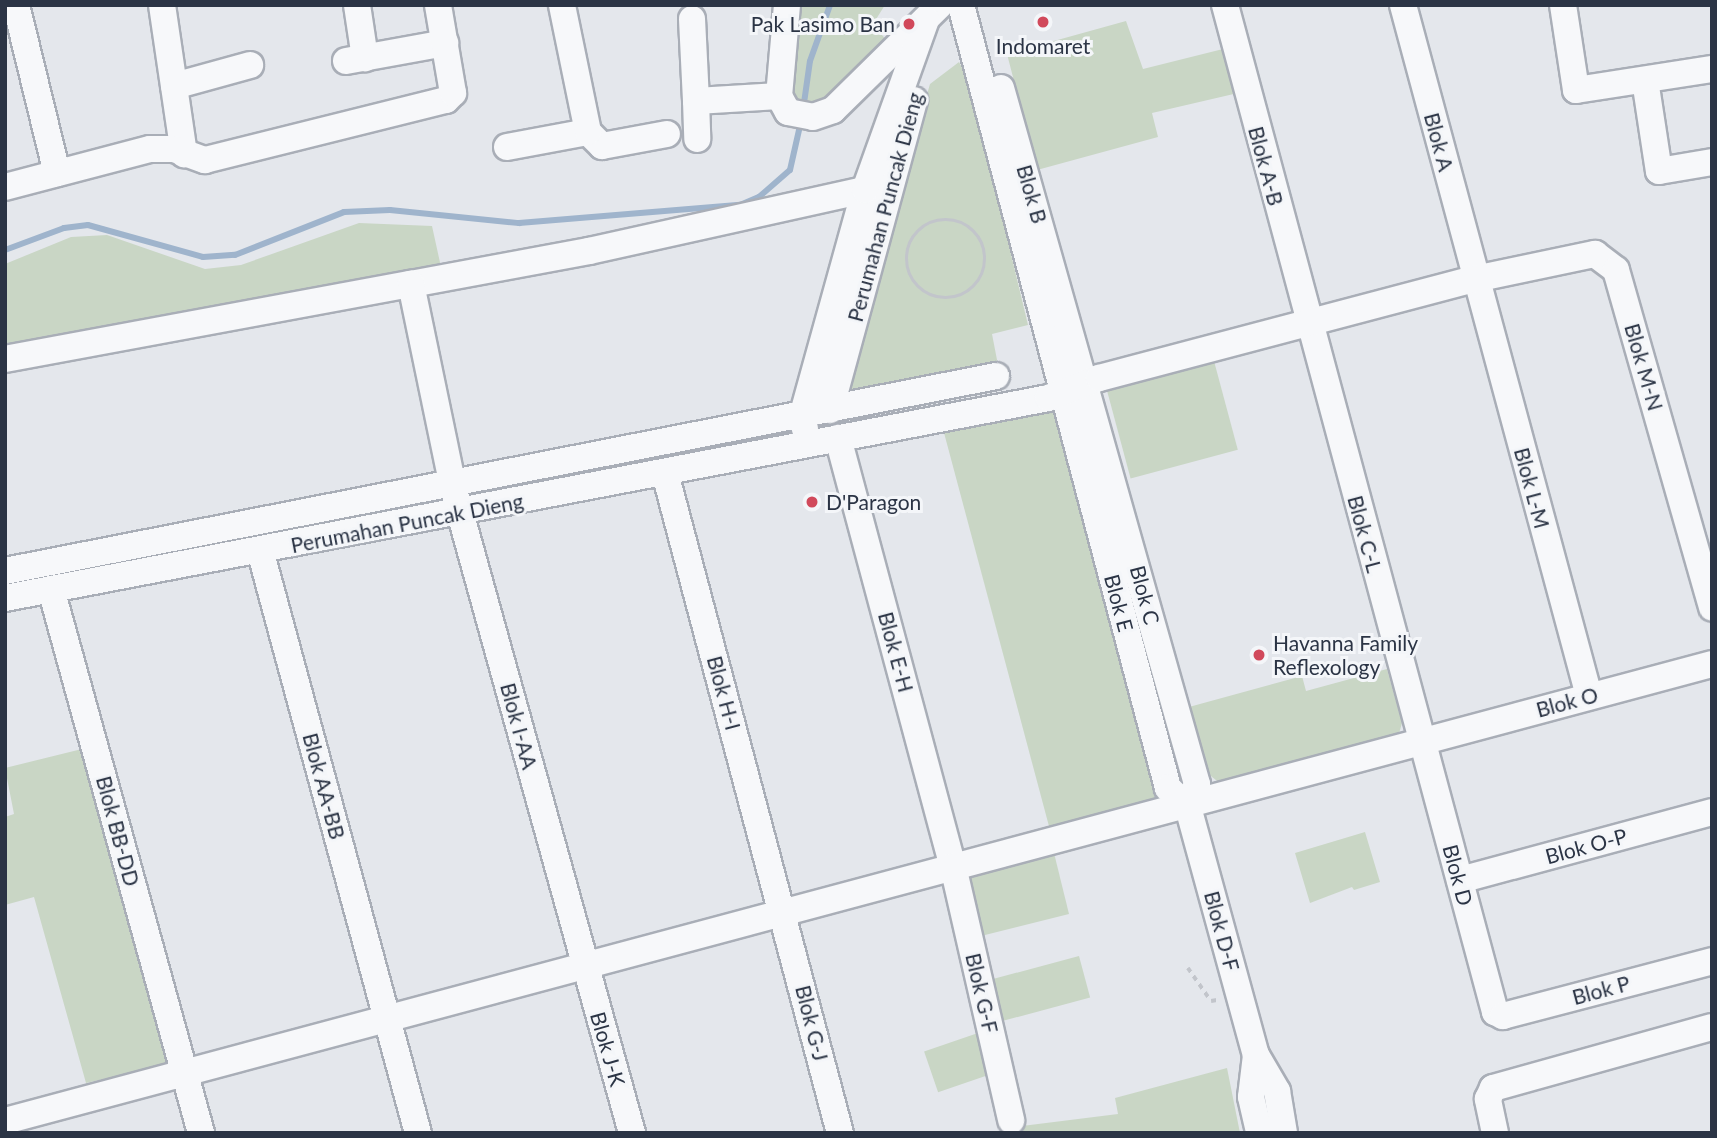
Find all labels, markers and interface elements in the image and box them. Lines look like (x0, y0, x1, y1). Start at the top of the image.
place label: Pak Lasimo Ban (751, 11, 895, 37)
marker: Indomaret (1035, 14, 1051, 30)
marker: Pak Lasimo Ban (901, 16, 917, 32)
place label: Indomaret (996, 33, 1090, 59)
street label: Perumahan Puncak Dieng (842, 90, 928, 324)
street label: Blok A (1419, 110, 1459, 174)
street label: Blok A-B (1243, 123, 1289, 209)
street label: Blok B (1012, 162, 1052, 226)
street label: Blok M-N (1620, 320, 1668, 414)
street label: Blok L-M (1509, 445, 1555, 531)
street label: Perumahan Puncak Dieng (289, 488, 525, 558)
place label: D'Paragon (826, 489, 921, 515)
street label: Blok C-L (1343, 493, 1387, 575)
marker: D'Paragon (804, 494, 820, 510)
street label: Blok C (1125, 563, 1165, 627)
street label: Blok E (1099, 572, 1139, 634)
street label: Blok E-H (873, 609, 919, 695)
place label: Havanna Family Reflexology (1273, 630, 1418, 680)
marker: Havanna Family Reflexology (1251, 647, 1267, 663)
street label: Blok H-I (702, 653, 746, 733)
street label: Blok I-AA (495, 680, 543, 772)
street label: Blok O (1533, 682, 1601, 722)
street label: Blok AA-BB (298, 730, 350, 842)
street label: Blok BB-DD (91, 773, 145, 889)
street label: Blok O-P (1542, 823, 1630, 869)
street label: Blok D (1438, 842, 1478, 908)
street label: Blok D-F (1199, 888, 1245, 974)
street label: Blok G-F (961, 951, 1003, 1035)
street label: Blok P (1569, 970, 1633, 1010)
street label: Blok G-J (790, 983, 834, 1063)
street label: Blok J-K (585, 1009, 631, 1089)

